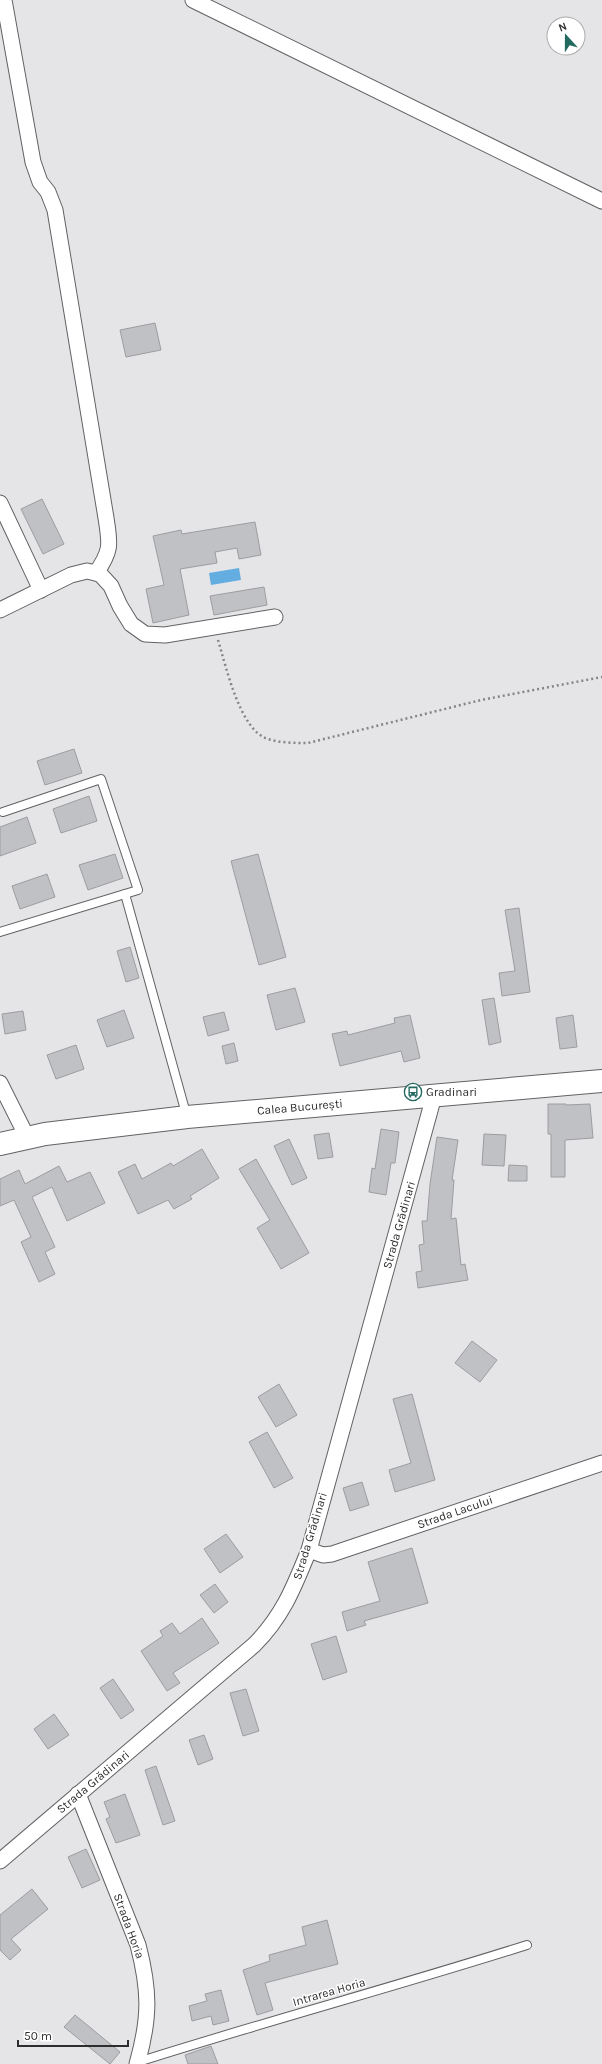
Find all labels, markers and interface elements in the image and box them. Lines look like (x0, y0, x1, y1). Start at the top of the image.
north arrow (546, 16, 586, 56)
text: N (557, 20, 569, 35)
bus stop icon: Gradinari (403, 1082, 423, 1102)
place label: Gradinari (426, 1085, 477, 1099)
street label: Calea București (257, 1096, 343, 1118)
street label: Strada Grădinari (380, 1180, 418, 1270)
street label: Strada Grădinari (290, 1491, 330, 1581)
street label: Strada Lacului (415, 1492, 495, 1532)
street label: Strada Grădinari (54, 1748, 132, 1816)
street label: Strada Horia (111, 1891, 147, 1961)
street label: Intrarea Horia (291, 1975, 367, 2009)
scale bar (18, 2022, 128, 2048)
text: 50 m (24, 2029, 52, 2043)

